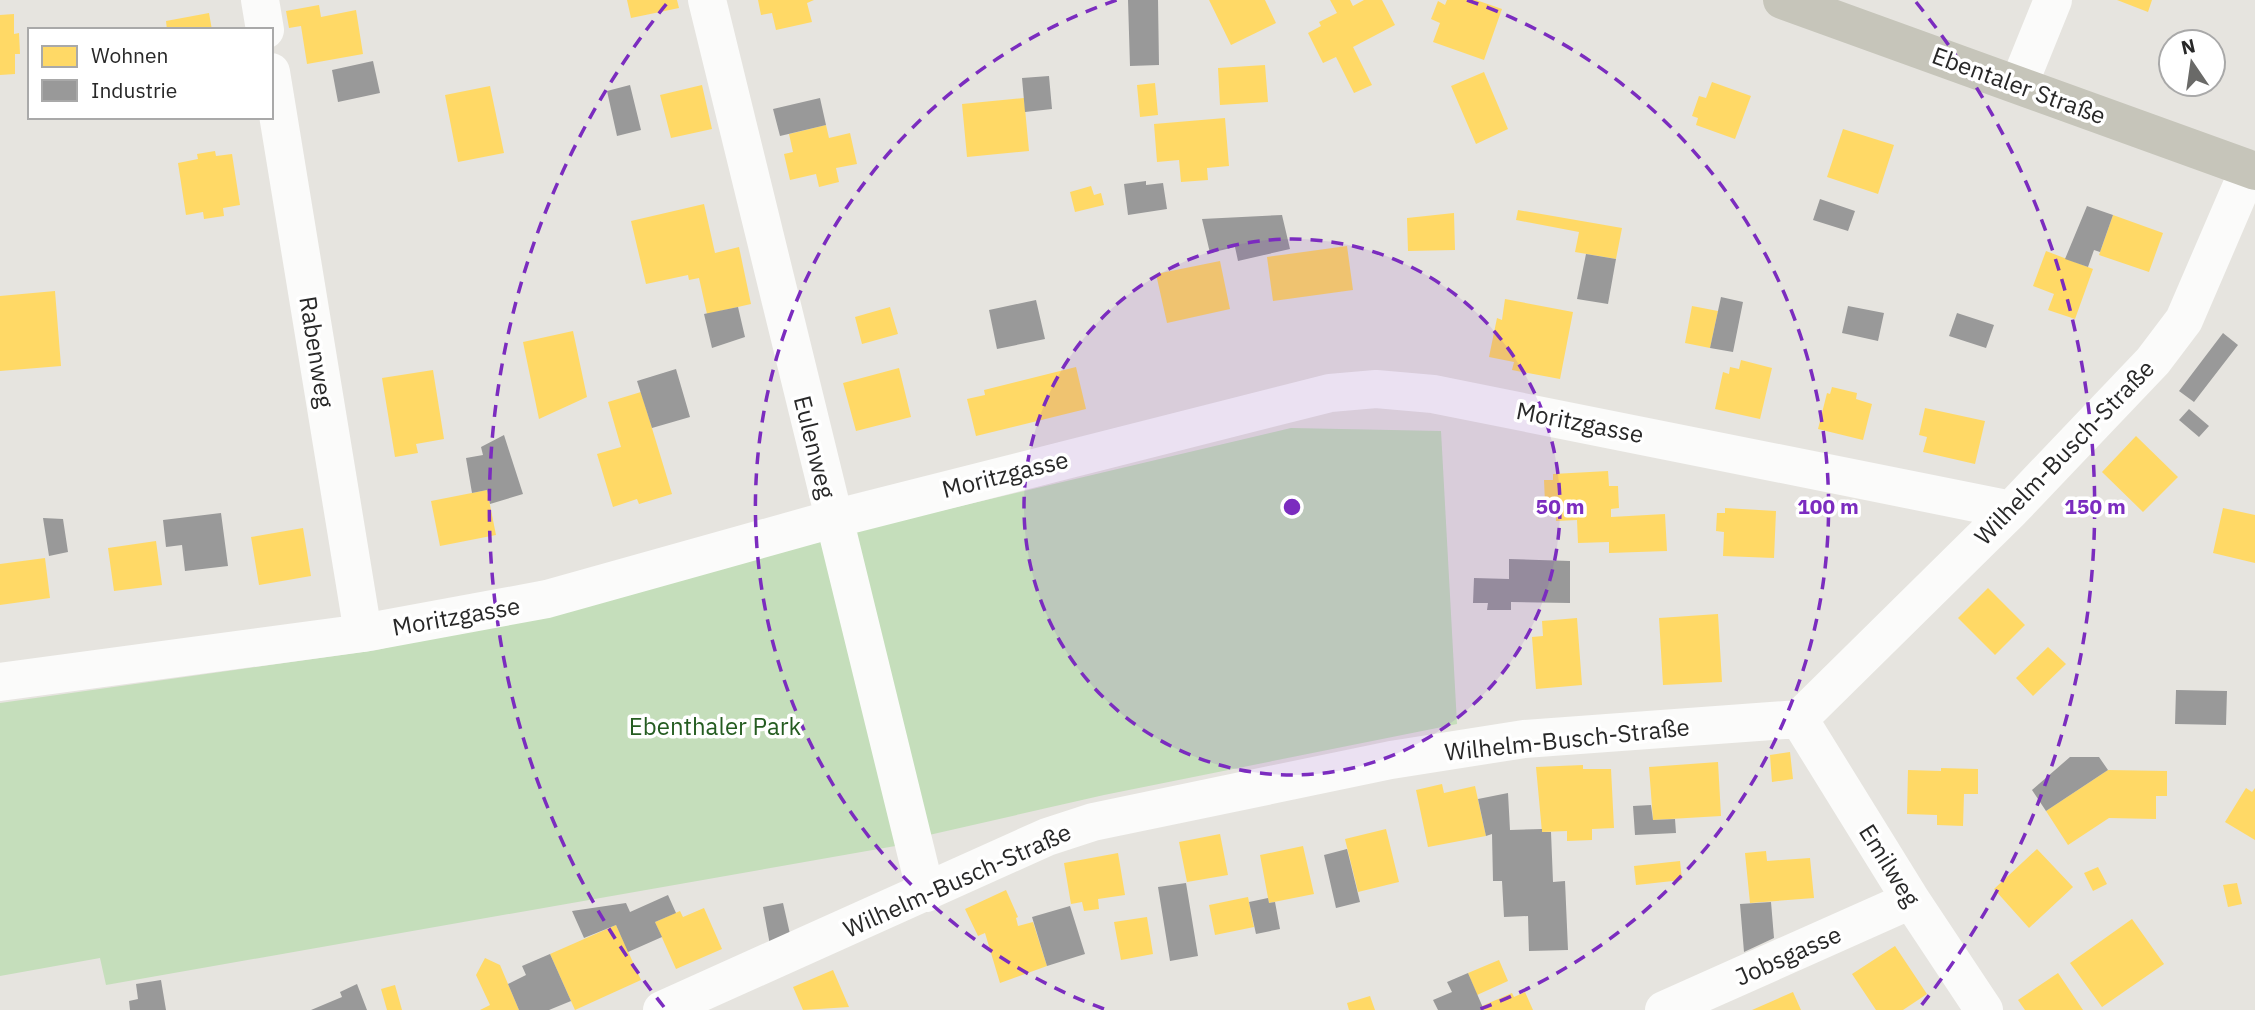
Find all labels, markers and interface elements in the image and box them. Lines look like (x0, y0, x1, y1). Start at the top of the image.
legend (28, 28, 273, 119)
north arrow (2157, 28, 2227, 98)
text: N (2179, 33, 2198, 60)
street label: Ebentaler Straße (1928, 39, 2110, 131)
text: Wohnen (91, 41, 168, 69)
text: Industrie (91, 76, 177, 104)
street label: Rabenweg (292, 294, 342, 410)
street label: Wilhelm-Busch-Straße (1967, 352, 2161, 552)
street label: Eulenweg (787, 392, 843, 502)
street label: Moritzgasse (1514, 394, 1646, 450)
street label: Moritzgasse (938, 443, 1072, 505)
text: 50 m (1536, 492, 1584, 520)
text: 100 m (1797, 492, 1859, 520)
text: 150 m (2064, 492, 2126, 520)
centre of rings (1280, 495, 1304, 519)
street label: Moritzgasse (390, 589, 522, 643)
park label: Ebenthaler Park (629, 710, 802, 742)
street label: Wilhelm-Busch-Straße (1443, 710, 1691, 768)
street label: Wilhelm-Busch-Straße (838, 815, 1076, 945)
street label: Emilweg (1852, 818, 1928, 913)
street label: Jobsgasse (1730, 917, 1846, 993)

